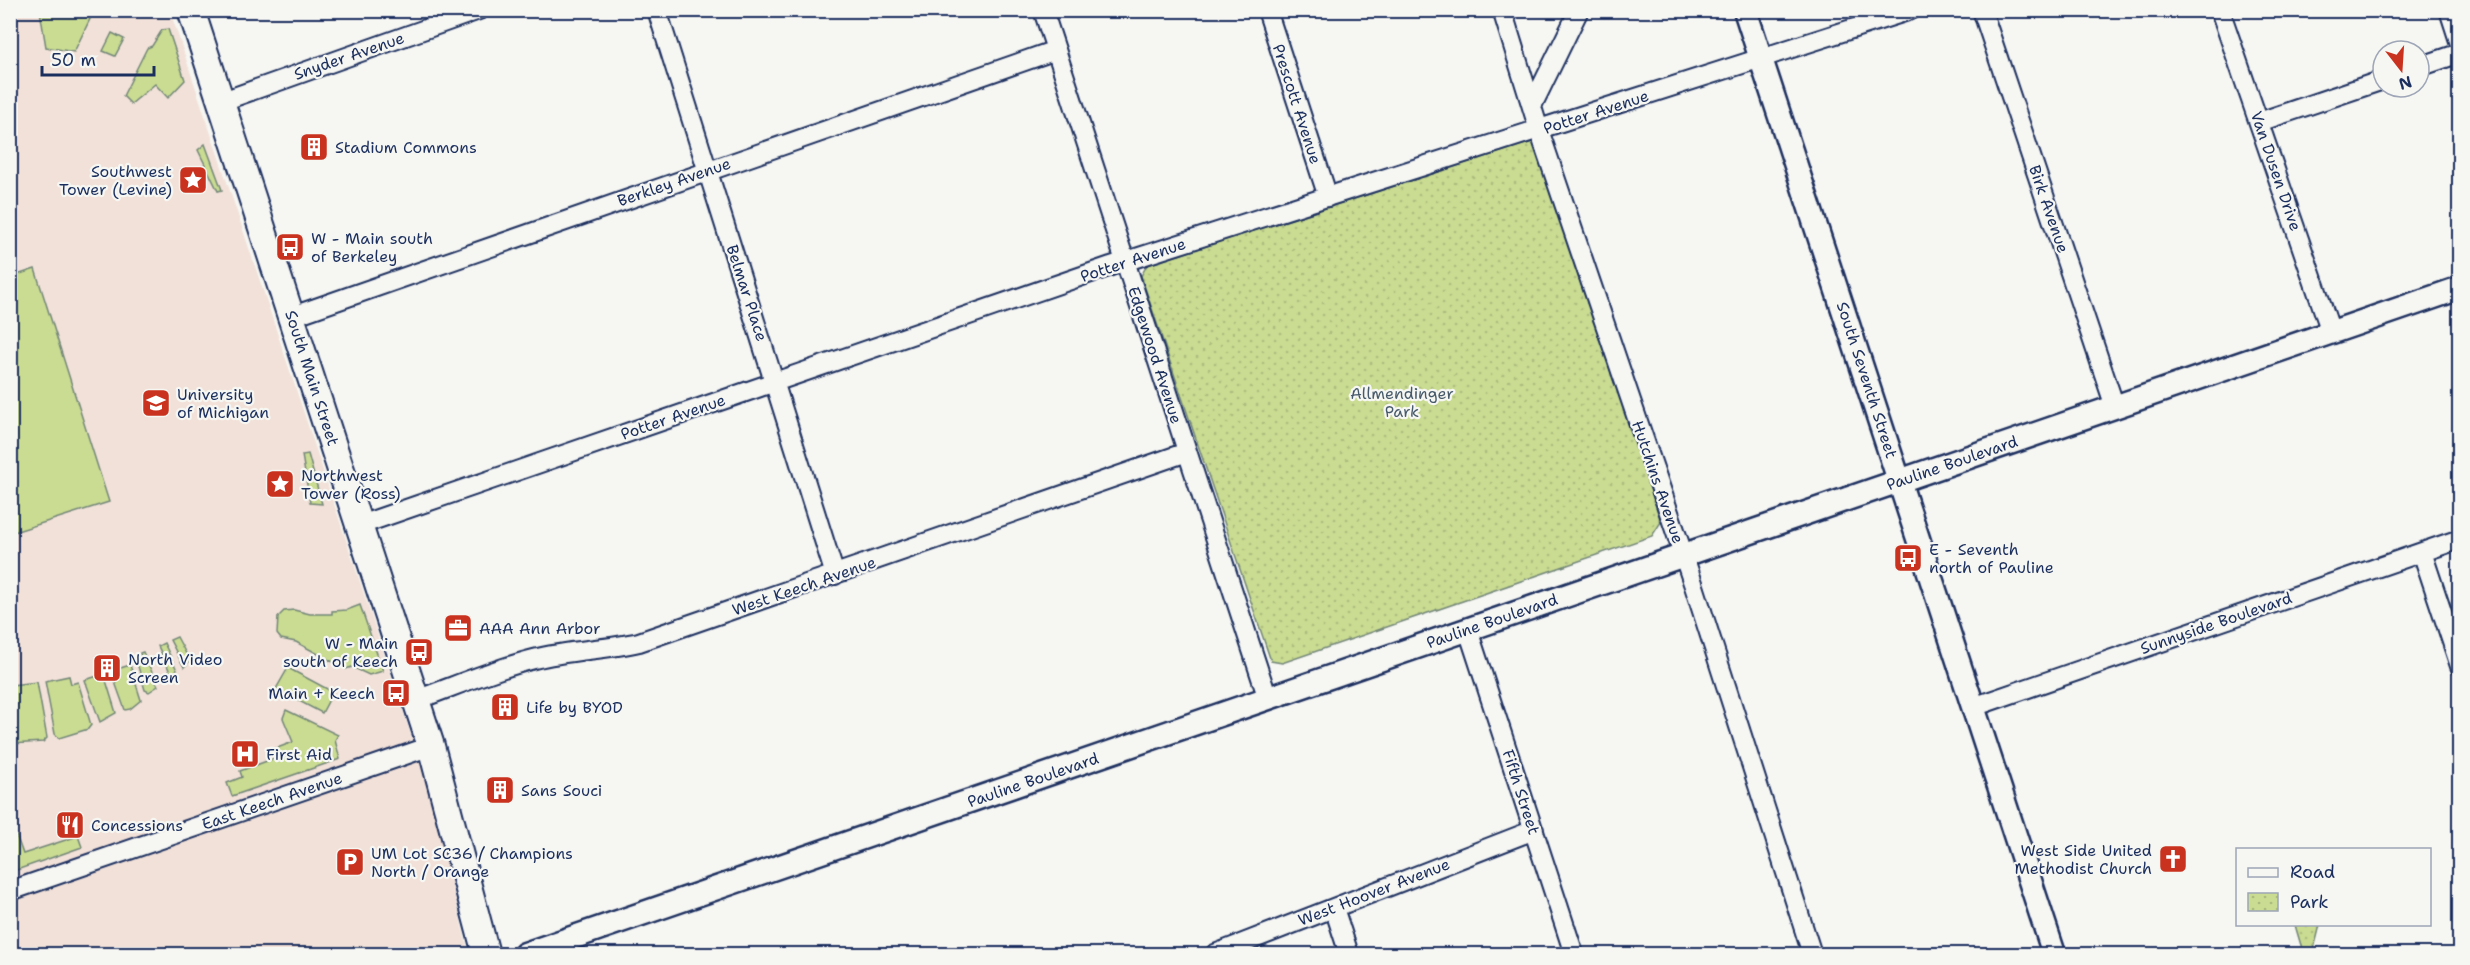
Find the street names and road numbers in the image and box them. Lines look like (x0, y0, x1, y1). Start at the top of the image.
street label: Snyder Avenue (291, 27, 407, 85)
street label: Prescott Avenue (1268, 41, 1326, 167)
street label: Potter Avenue (1541, 85, 1651, 139)
street label: Van Dusen Drive (2246, 108, 2306, 234)
street label: Berkley Avenue (615, 153, 733, 211)
street label: Birk Avenue (2024, 162, 2074, 256)
street label: Potter Avenue (1078, 233, 1188, 287)
street label: Belmar Place (722, 242, 772, 344)
street label: Edgewood Avenue (1123, 284, 1187, 426)
street label: South Seventh Street (1832, 299, 1902, 461)
street label: South Main Street (280, 307, 344, 449)
street label: Potter Avenue (618, 389, 728, 445)
street label: Hutchins Avenue (1627, 418, 1689, 546)
street label: Pauline Boulevard (1883, 431, 2021, 495)
street label: West Keech Avenue (729, 552, 879, 620)
street label: Sunnyside Boulevard (2137, 587, 2295, 659)
street label: Pauline Boulevard (1423, 589, 1561, 653)
street label: Fifth Street (1497, 747, 1545, 837)
street label: Pauline Boulevard (964, 748, 1102, 812)
street label: East Keech Avenue (199, 767, 345, 835)
street label: West Hoover Avenue (1295, 853, 1453, 931)

